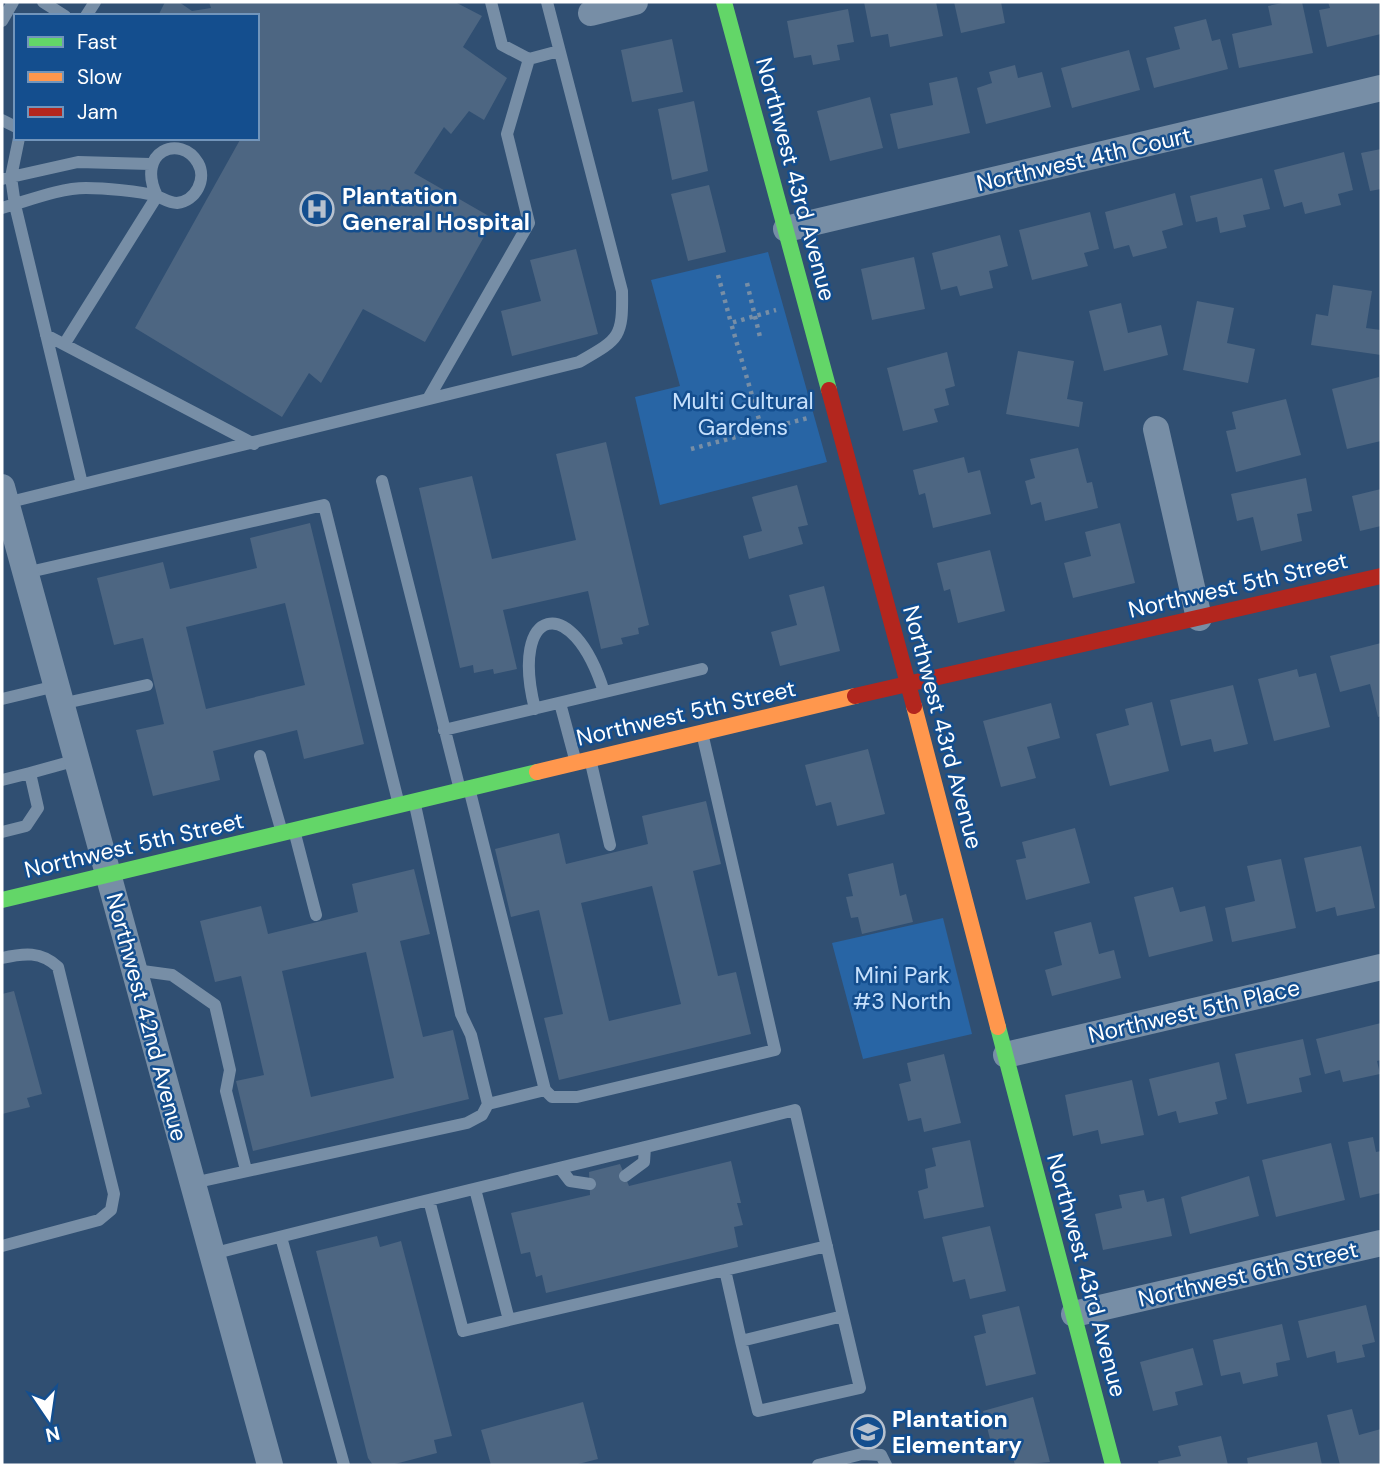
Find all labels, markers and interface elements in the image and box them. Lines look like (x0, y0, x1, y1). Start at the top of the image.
legend (14, 14, 259, 140)
text: Fast (77, 28, 117, 56)
street label: Northwest 43rd Avenue (749, 54, 843, 304)
text: Slow (77, 63, 122, 91)
text: Jam (77, 98, 118, 126)
street label: Northwest 4th Court (974, 120, 1194, 198)
place label: Plantation General Hospital (342, 181, 530, 237)
hospital icon: Plantation General Hospital (298, 190, 336, 228)
park label: Multi Cultural Gardens (672, 386, 814, 442)
street label: Northwest 5th Street (1125, 545, 1351, 625)
street label: Northwest 43rd Avenue (896, 602, 990, 852)
street label: Northwest 5th Street (573, 673, 799, 753)
street label: Northwest 5th Street (21, 805, 247, 885)
street label: Northwest 42nd Avenue (99, 890, 195, 1144)
park label: Mini Park #3 North (853, 960, 951, 1016)
street label: Northwest 5th Place (1085, 972, 1303, 1050)
street label: Northwest 43rd Avenue (1040, 1150, 1134, 1400)
street label: Northwest 6th Street (1135, 1234, 1361, 1314)
north arrow (14, 1383, 84, 1453)
place label: Plantation Elementary (892, 1404, 1022, 1460)
school or university icon: Plantation Elementary (849, 1413, 887, 1451)
text: N (43, 1420, 62, 1448)

